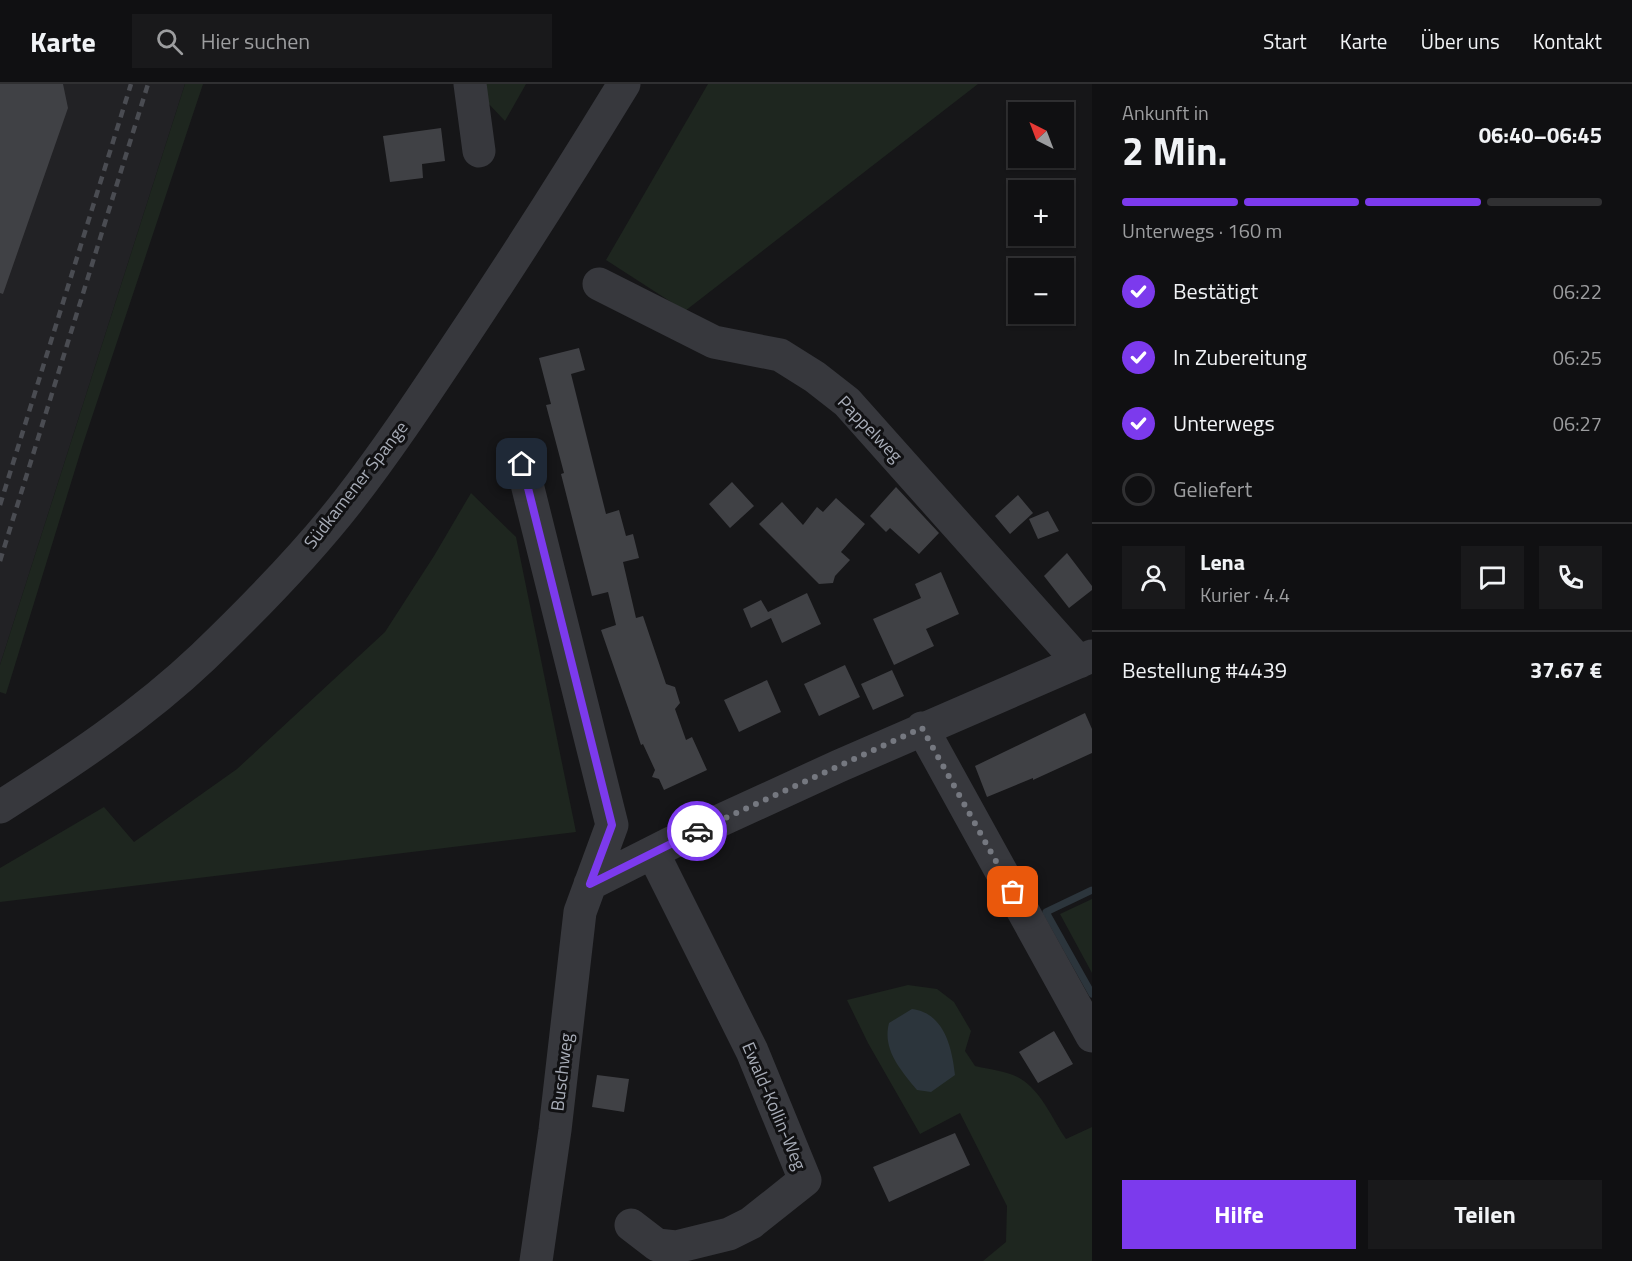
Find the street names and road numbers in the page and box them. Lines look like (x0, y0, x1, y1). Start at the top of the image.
street label: Pappelweg (832, 389, 909, 468)
street label: Südkamener Spange (297, 415, 414, 554)
street label: Buschweg (543, 1031, 580, 1113)
street label: Ewald-Kollin-Weg (735, 1038, 814, 1174)

